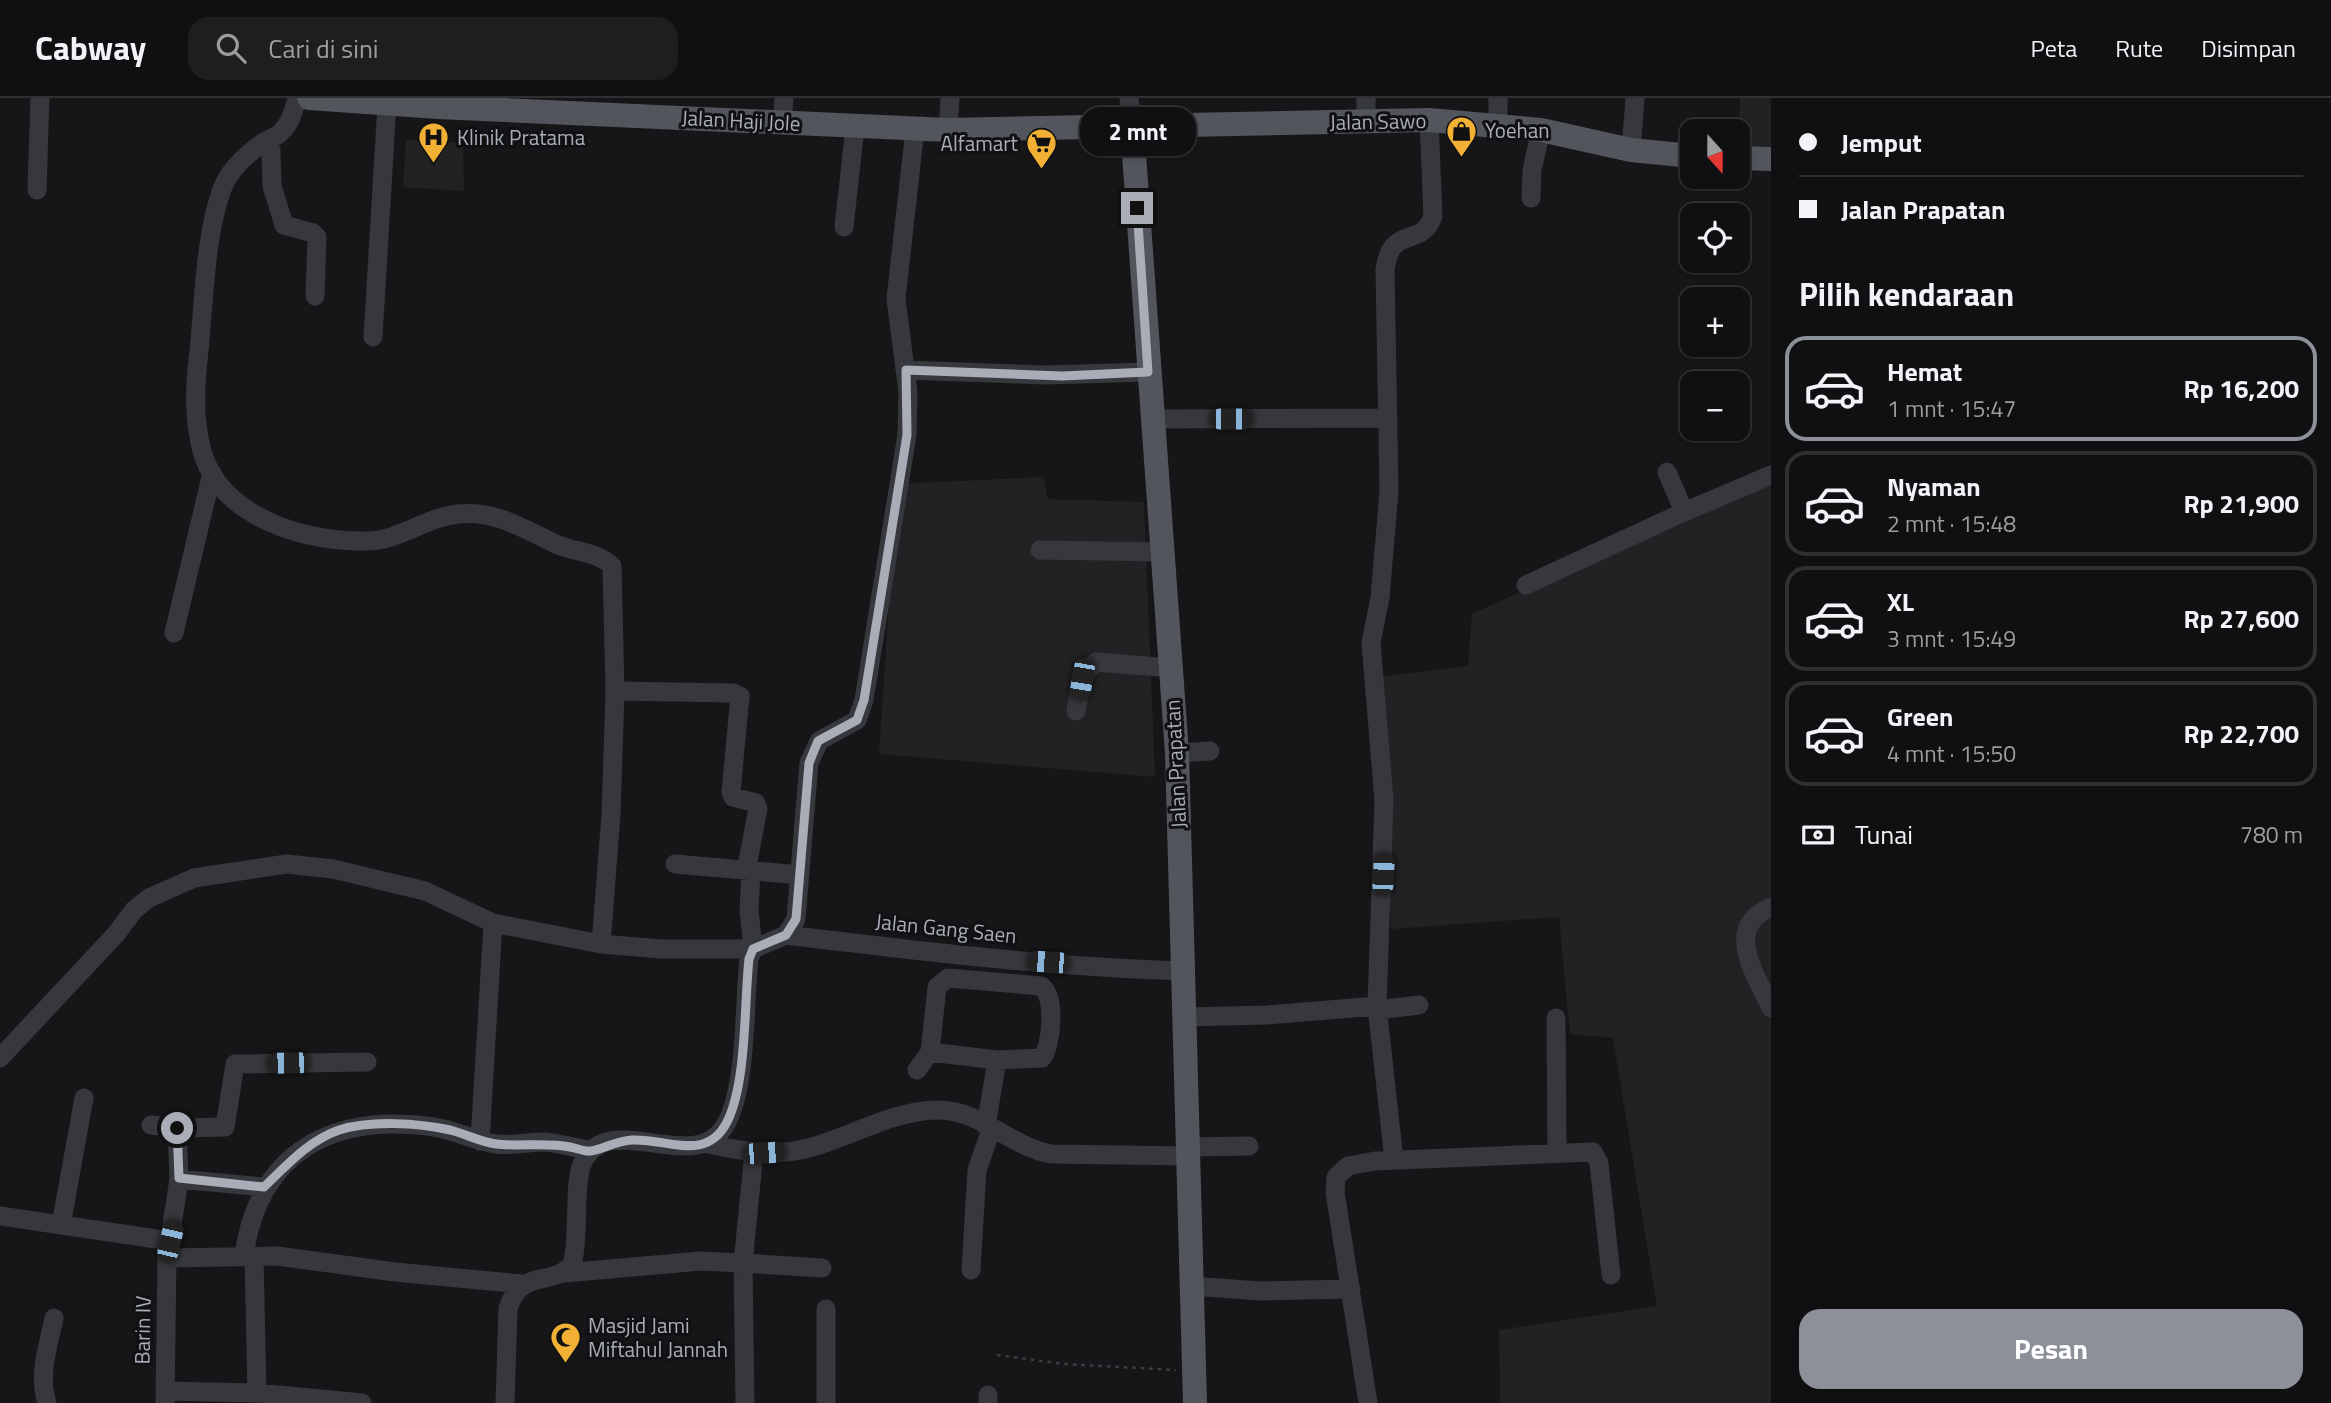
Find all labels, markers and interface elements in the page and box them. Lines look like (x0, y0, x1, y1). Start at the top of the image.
search box (188, 17, 678, 80)
text: Cabway (35, 23, 146, 73)
icon: search (212, 29, 250, 67)
text: Cari di sini (268, 29, 379, 68)
text: Peta (2031, 30, 2077, 66)
text: Rute (2115, 30, 2163, 66)
text: Disimpan (2201, 30, 2296, 66)
street label: Jalan Haji Jole (681, 101, 801, 139)
street label: Jalan Sawo (1329, 104, 1427, 138)
callout: 2 mnt (1079, 106, 1195, 155)
text: 2 mnt (1109, 114, 1167, 149)
shop icon: Yoehan (1445, 114, 1479, 158)
place label: Yoehan (1485, 114, 1550, 146)
north arrow (1680, 119, 1750, 189)
map controls (1680, 119, 1750, 441)
hospital icon: Klinik Pratama (417, 121, 451, 165)
place label: Klinik Pratama (457, 121, 586, 153)
text: Jemput (1841, 123, 1922, 162)
place label: Alfamart (940, 127, 1019, 159)
supermarket icon: Alfamart (1024, 127, 1058, 171)
text: Jalan Prapatan (1841, 190, 2005, 229)
route end (1121, 192, 1153, 224)
button: locate (1680, 203, 1750, 273)
text: Pilih kendaraan (1799, 270, 2014, 318)
button: + (1680, 287, 1750, 357)
text: Hemat (1887, 352, 1962, 391)
icon: car (1803, 357, 1866, 420)
text: Rp 16,200 (2183, 369, 2299, 408)
button: − (1680, 371, 1750, 441)
text: 1 mnt · 15:47 (1887, 391, 2016, 426)
car (1211, 409, 1253, 430)
text: Nyaman (1887, 467, 1981, 506)
icon: car (1803, 472, 1866, 535)
text: Rp 21,900 (2183, 484, 2299, 523)
text: 2 mnt · 15:48 (1887, 506, 2016, 541)
text: XL (1887, 582, 1914, 621)
icon: car (1803, 587, 1866, 650)
text: Rp 27,600 (2183, 599, 2299, 638)
text: 3 mnt · 15:49 (1887, 621, 2016, 656)
car (1069, 656, 1096, 702)
text: Green (1887, 697, 1953, 736)
street label: Jalan Prapatan (1156, 699, 1194, 829)
icon: car (1803, 702, 1866, 765)
text: Rp 22,700 (2183, 714, 2299, 753)
text: 4 mnt · 15:50 (1887, 736, 2016, 771)
text: Tunai (1855, 815, 1913, 854)
icon: cash (1799, 816, 1837, 854)
text: 780 m (2240, 817, 2303, 852)
car (1372, 852, 1395, 896)
street label: Jalan Gang Saen (874, 905, 1018, 951)
car (1027, 950, 1070, 974)
car (267, 1052, 310, 1074)
route start (161, 1112, 193, 1144)
car (743, 1141, 786, 1165)
car (156, 1218, 185, 1264)
street label: Barin IV (125, 1295, 159, 1365)
place label: Masjid Jami Miftahul Jannah (588, 1309, 728, 1365)
button: Pesan (1799, 1309, 2303, 1389)
mosque icon: Masjid Jami Miftahul Jannah (548, 1321, 582, 1365)

